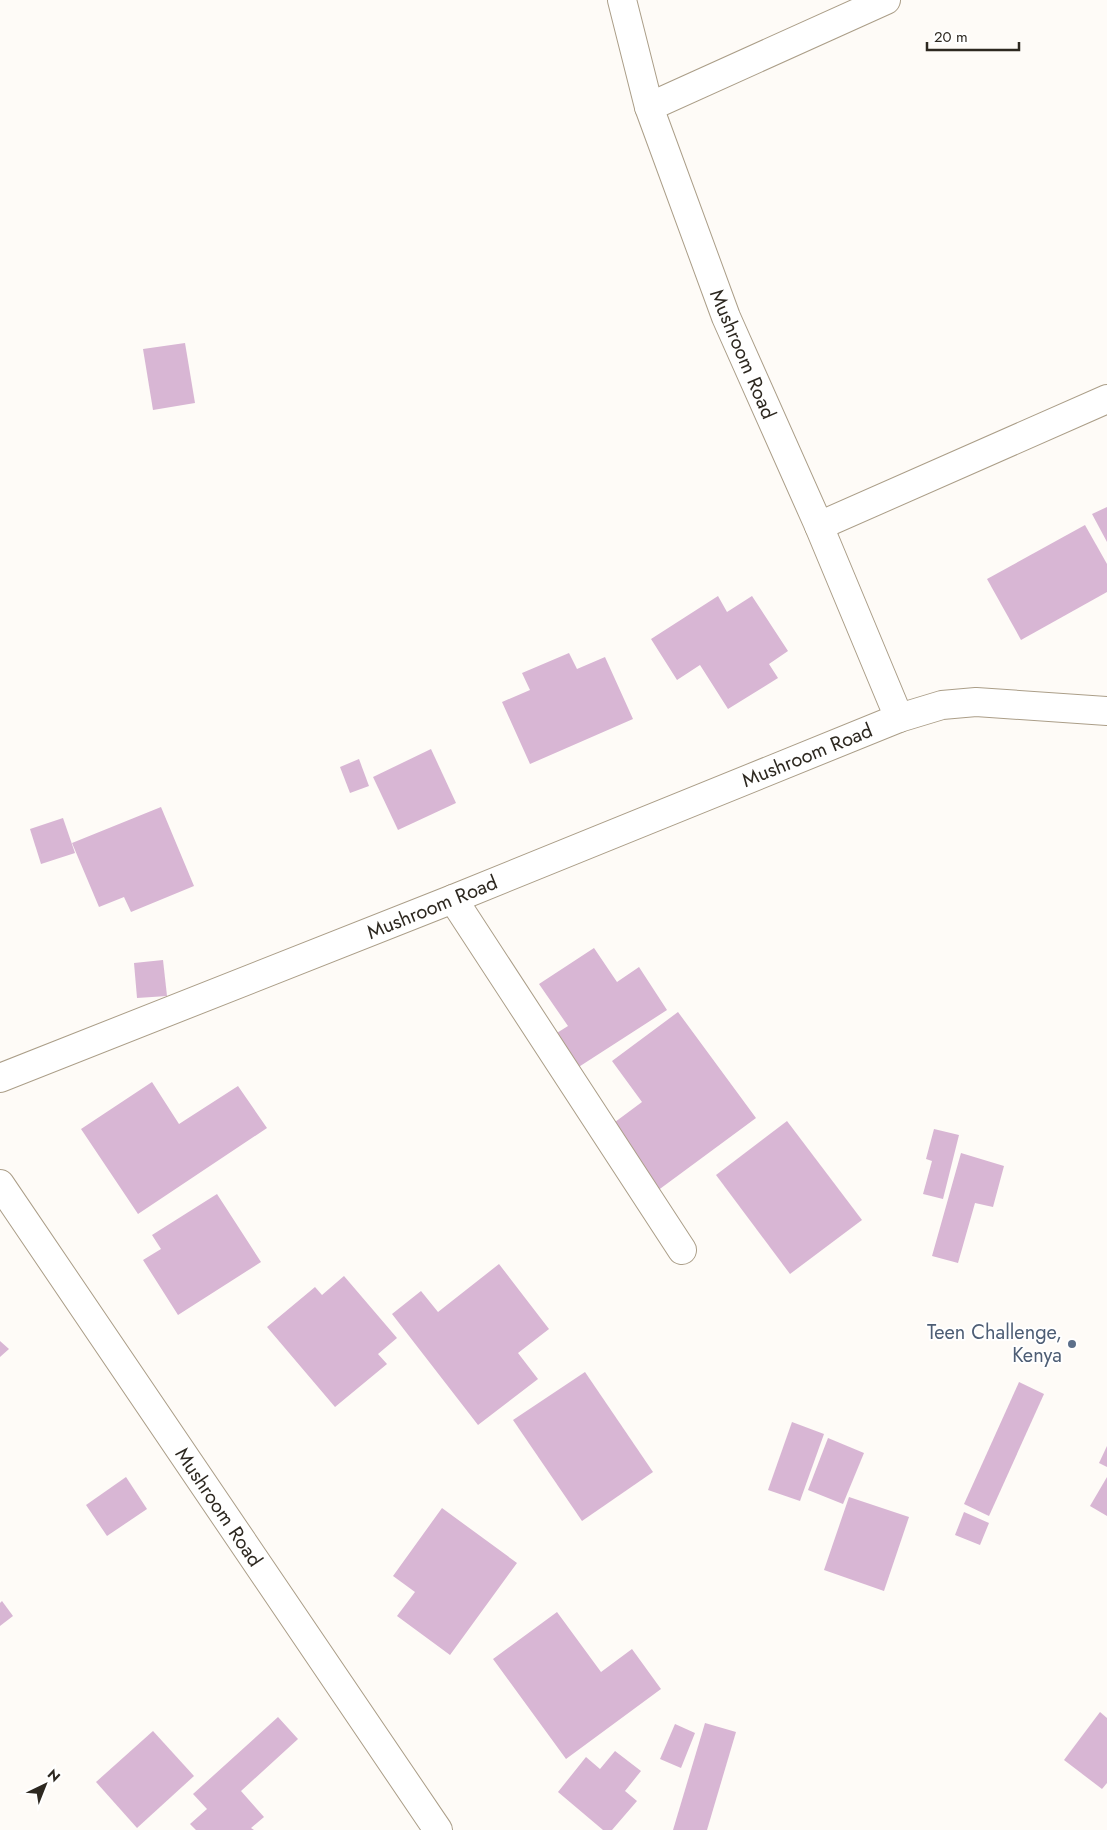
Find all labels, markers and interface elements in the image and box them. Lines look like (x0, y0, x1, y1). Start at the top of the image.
scale bar (927, 20, 1020, 52)
text: 20 m (934, 26, 968, 48)
street label: Mushroom Road (702, 285, 783, 424)
street label: Mushroom Road (738, 716, 877, 795)
street label: Mushroom Road (363, 868, 502, 947)
place label: Teen Challenge, Kenya (927, 1318, 1062, 1370)
marker: Teen Challenge, Kenya (1066, 1338, 1078, 1350)
street label: Mushroom Road (168, 1442, 269, 1573)
north arrow (20, 1760, 70, 1810)
text: N (43, 1764, 65, 1787)

